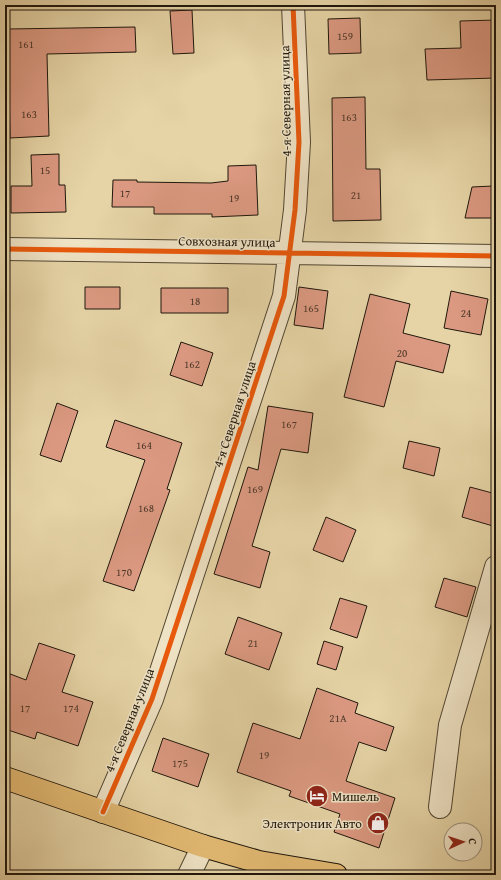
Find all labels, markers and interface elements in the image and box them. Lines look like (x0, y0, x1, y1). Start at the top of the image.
house number: 159 (337, 28, 353, 44)
house number: 161 (18, 36, 34, 52)
street label: 4-я Северная улица (275, 45, 296, 157)
house number: 163 (21, 106, 37, 122)
house number: 163 (341, 109, 357, 125)
house number: 15 (40, 162, 50, 178)
house number: 17 (120, 185, 130, 201)
house number: 21 (351, 187, 361, 203)
house number: 19 (229, 190, 239, 206)
street label: Совхозная улица (178, 231, 277, 252)
house number: 18 (190, 293, 200, 309)
house number: 165 (303, 300, 319, 316)
house number: 24 (461, 305, 471, 321)
house number: 20 (397, 345, 407, 361)
house number: 162 (184, 356, 200, 372)
street label: 4-я Северная улица (208, 358, 261, 470)
house number: 167 (281, 416, 297, 432)
house number: 164 (136, 437, 152, 453)
house number: 169 (247, 481, 263, 497)
house number: 168 (138, 500, 154, 516)
house number: 170 (116, 564, 132, 580)
house number: 21 (248, 635, 258, 651)
street label: 4-я Северная улица (100, 664, 159, 775)
house number: 17 (20, 700, 30, 716)
house number: 174 (63, 700, 79, 716)
house number: 21А (329, 710, 347, 726)
house number: 19 (259, 747, 269, 763)
house number: 175 (172, 755, 188, 771)
hotel icon: Мишель (304, 783, 330, 809)
place label: Мишель (332, 787, 379, 806)
shop icon: Электроник Авто (365, 810, 391, 836)
place label: Электроник Авто (263, 814, 362, 833)
north arrow (443, 822, 483, 862)
text: С (465, 838, 481, 845)

